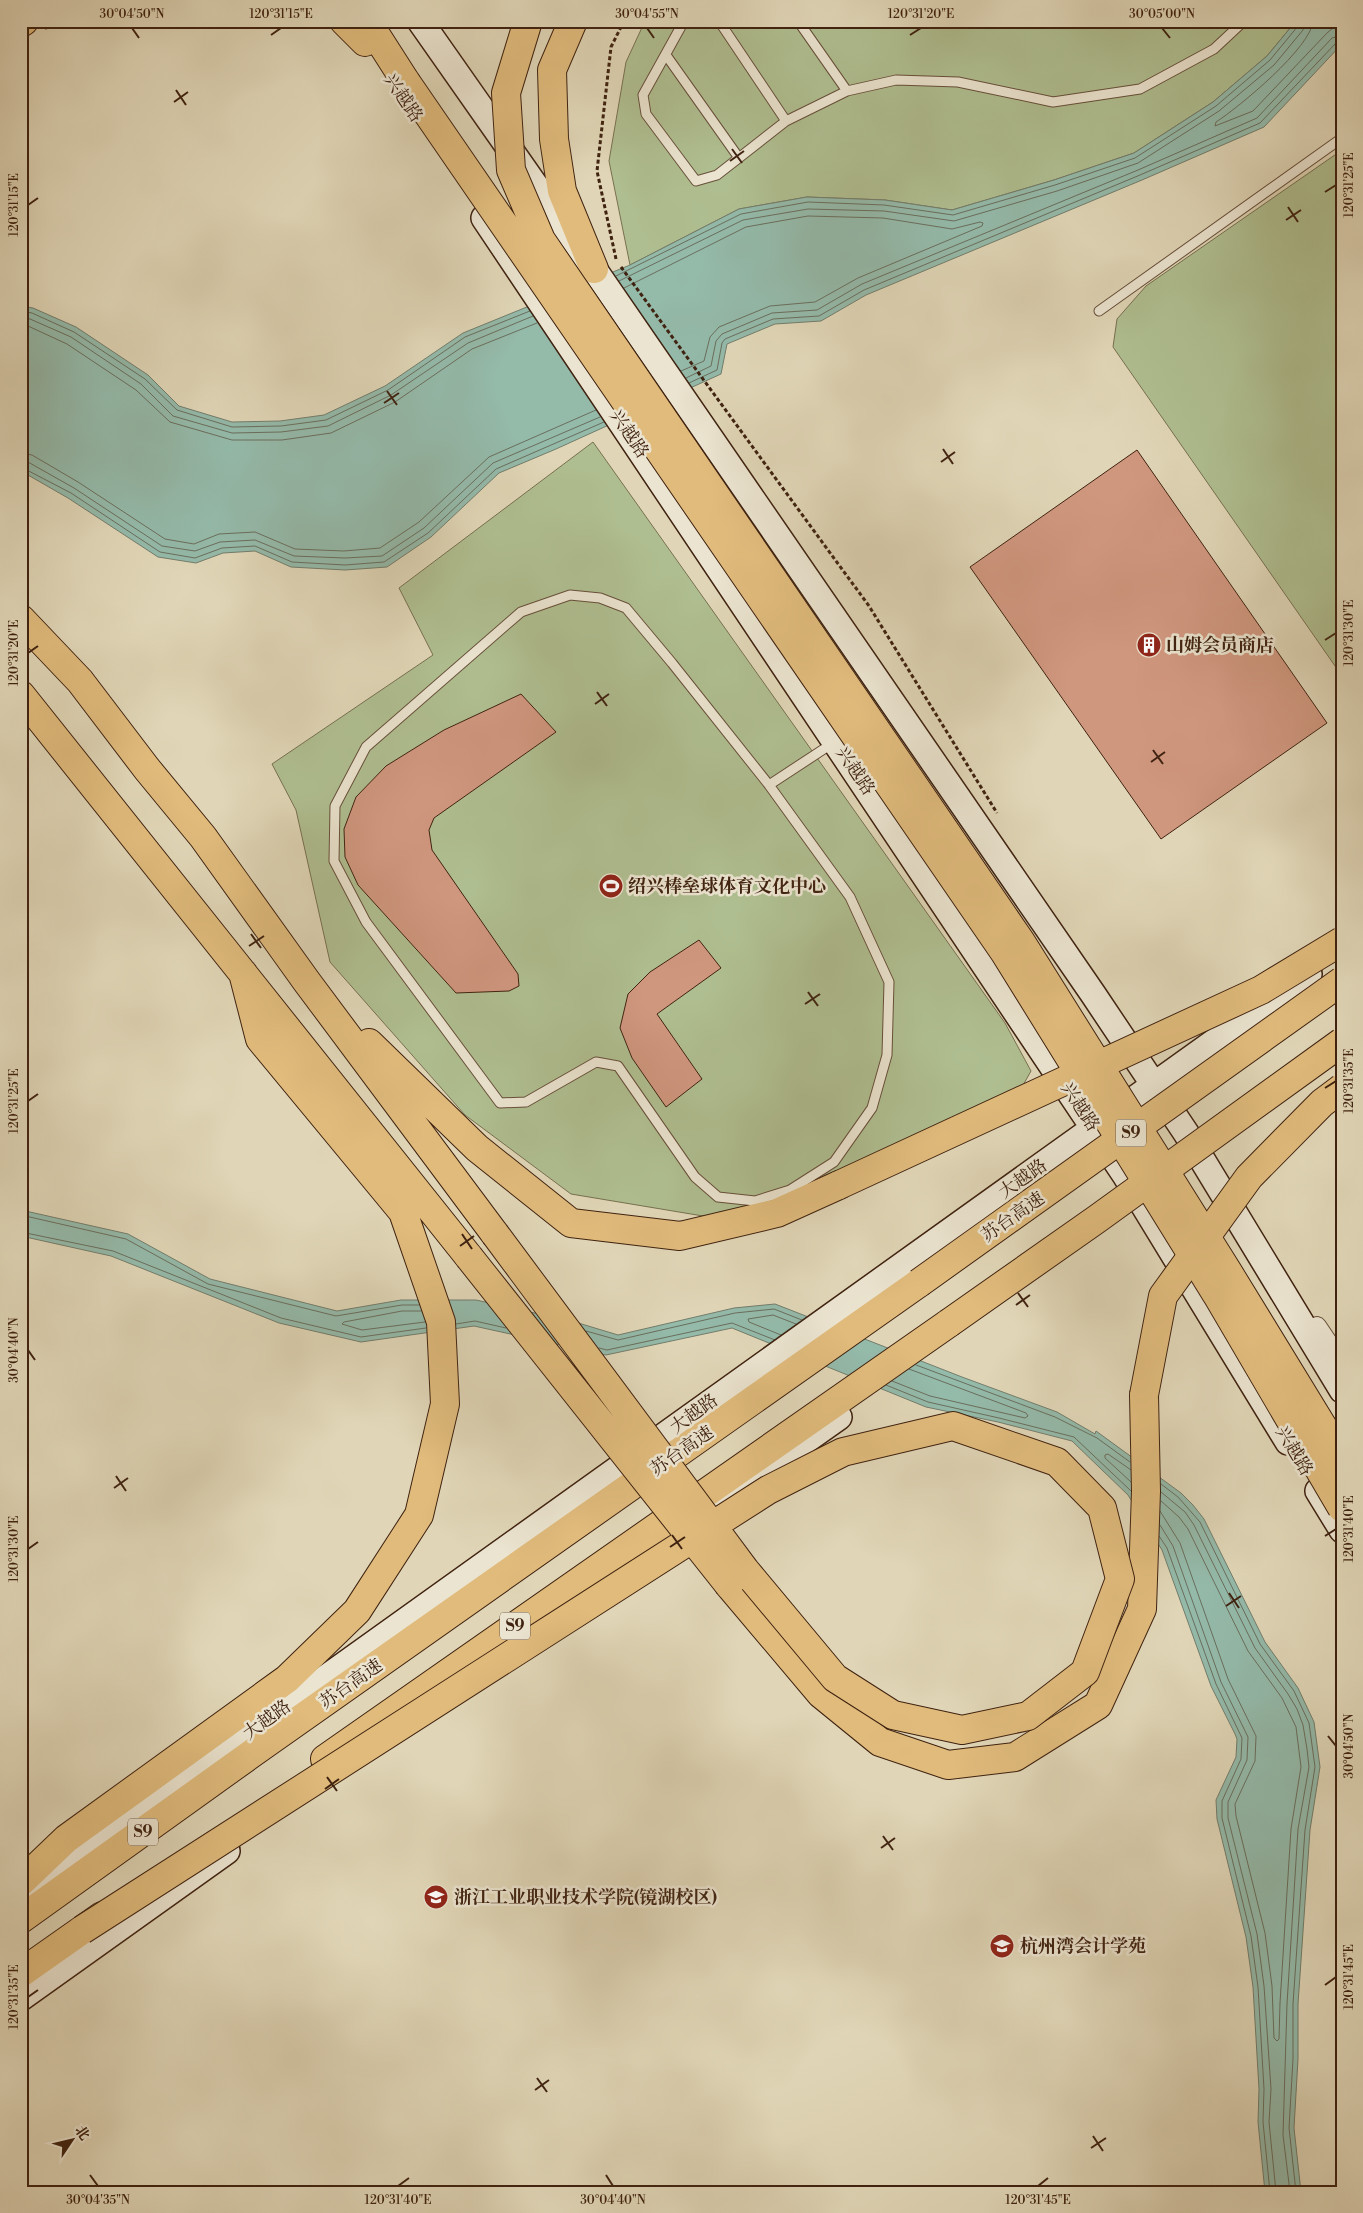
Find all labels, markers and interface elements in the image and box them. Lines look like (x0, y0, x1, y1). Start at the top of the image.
text: 30°04'50"N (100, 7, 165, 22)
text: 120°31'15"E (249, 7, 313, 22)
text: 30°04'55"N (615, 7, 679, 22)
text: 120°31'20"E (888, 7, 954, 22)
text: 30°05'00"N (1129, 7, 1195, 22)
street label: 兴越路 (378, 69, 428, 127)
text: 120°31'25"E (1342, 152, 1357, 218)
text: 120°31'15"E (7, 173, 22, 237)
street label: 兴越路 (604, 405, 654, 463)
text: 120°31'30"E (1342, 600, 1357, 666)
text: 120°31'20"E (7, 620, 22, 686)
building icon: 山姆会员商店 (1136, 632, 1162, 658)
place label: 山姆会员商店 (1166, 634, 1274, 657)
street label: 兴越路 (830, 742, 880, 800)
sports icon: 绍兴棒垒球体育文化中心 (598, 873, 624, 899)
place label: 绍兴棒垒球体育文化中心 (628, 875, 826, 898)
text: 120°31'35"E (1342, 1048, 1357, 1114)
text: 120°31'25"E (7, 1068, 22, 1134)
street label: 兴越路 (1056, 1078, 1104, 1136)
road number: S9 (1116, 1120, 1146, 1146)
street label: 大越路 (994, 1154, 1052, 1204)
street label: 苏台高速 (977, 1187, 1049, 1247)
text: 30°04'40"N (7, 1317, 22, 1383)
street label: 大越路 (665, 1389, 723, 1439)
street label: 苏台高速 (646, 1421, 718, 1481)
street label: 兴越路 (1270, 1422, 1318, 1480)
text: 120°31'40"E (1342, 1496, 1357, 1562)
text: 120°31'30"E (7, 1516, 22, 1582)
road number: S9 (500, 1612, 530, 1640)
street label: 苏台高速 (315, 1654, 387, 1714)
street label: 大越路 (238, 1695, 296, 1745)
text: 30°04'50"N (1342, 1713, 1357, 1778)
road number: S9 (128, 1818, 158, 1845)
school or university icon: 浙江工业职业技术学院(镜湖校区) (423, 1884, 449, 1910)
place label: 浙江工业职业技术学院(镜湖校区) (454, 1886, 718, 1909)
school or university icon: 杭州湾会计学苑 (989, 1933, 1015, 1959)
place label: 杭州湾会计学苑 (1020, 1935, 1146, 1958)
text: 120°31'45"E (1342, 1944, 1357, 2010)
text: 120°31'35"E (7, 1964, 22, 2030)
north arrow (48, 2116, 98, 2166)
text: 北 (70, 2122, 93, 2144)
text: 30°04'35"N (66, 2193, 130, 2208)
text: 120°31'40"E (365, 2193, 431, 2208)
text: 30°04'40"N (580, 2193, 646, 2208)
text: 120°31'45"E (1005, 2193, 1071, 2208)

